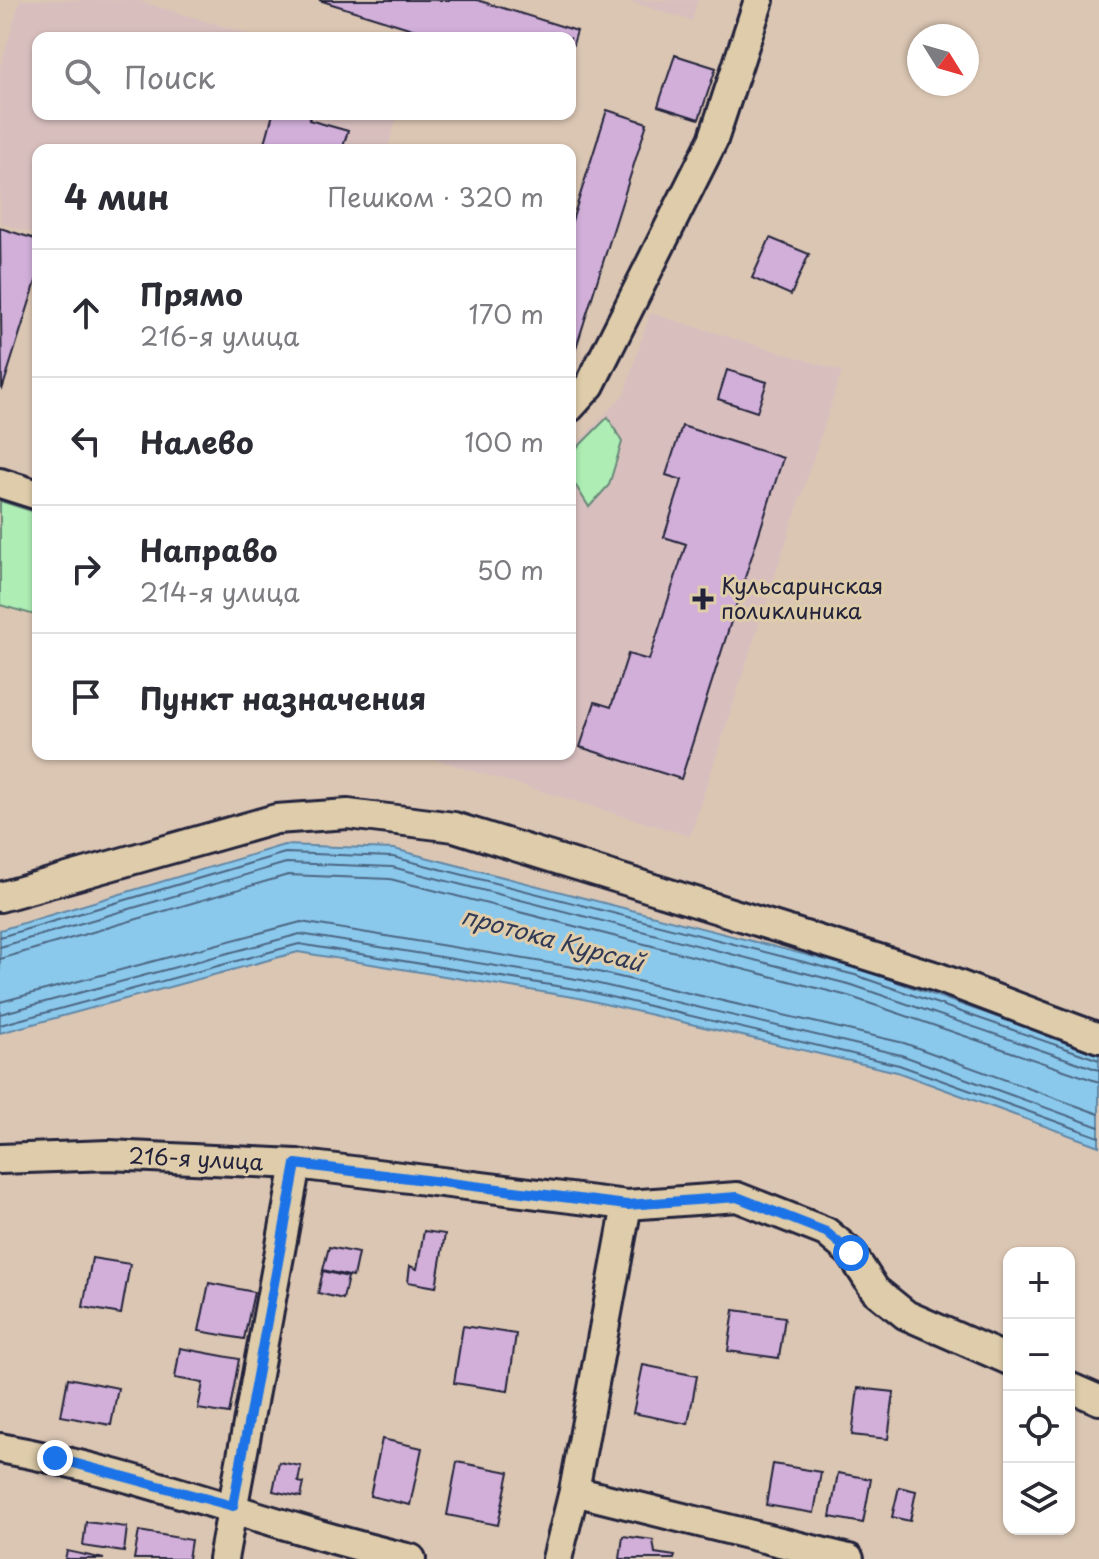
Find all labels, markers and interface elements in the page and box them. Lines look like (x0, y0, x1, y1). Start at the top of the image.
north arrow (907, 24, 979, 96)
search box (32, 32, 576, 120)
icon: search (60, 54, 104, 98)
text: Поиск (124, 54, 215, 99)
text: 4 мин (64, 170, 169, 222)
text: Пешком · 320 m (327, 177, 544, 216)
text: Прямо (140, 271, 243, 316)
icon: ahead (64, 291, 108, 335)
text: 170 m (469, 294, 544, 333)
text: 216-я улица (140, 316, 299, 355)
icon: left (64, 419, 108, 463)
text: Налево (140, 419, 254, 464)
text: 100 m (464, 422, 544, 461)
text: Направо (140, 527, 278, 572)
icon: right (64, 547, 108, 591)
text: 50 m (477, 550, 544, 589)
place label: Кульсаринская поликлиника (721, 568, 883, 626)
text: 214-я улица (140, 572, 300, 611)
marker: Кульсаринская поликлиника (692, 588, 714, 610)
icon: arrive (64, 675, 108, 719)
text: Пункт назначения (140, 675, 426, 720)
water label: протока Курсай (458, 896, 650, 980)
street label: 216-я улица (128, 1137, 264, 1178)
route start (833, 1235, 869, 1271)
map controls (1003, 1247, 1075, 1535)
button: + (1003, 1247, 1075, 1319)
button: − (1003, 1319, 1075, 1391)
button: locate (1003, 1391, 1075, 1463)
route end (37, 1440, 73, 1476)
button: layers (1003, 1463, 1075, 1535)

